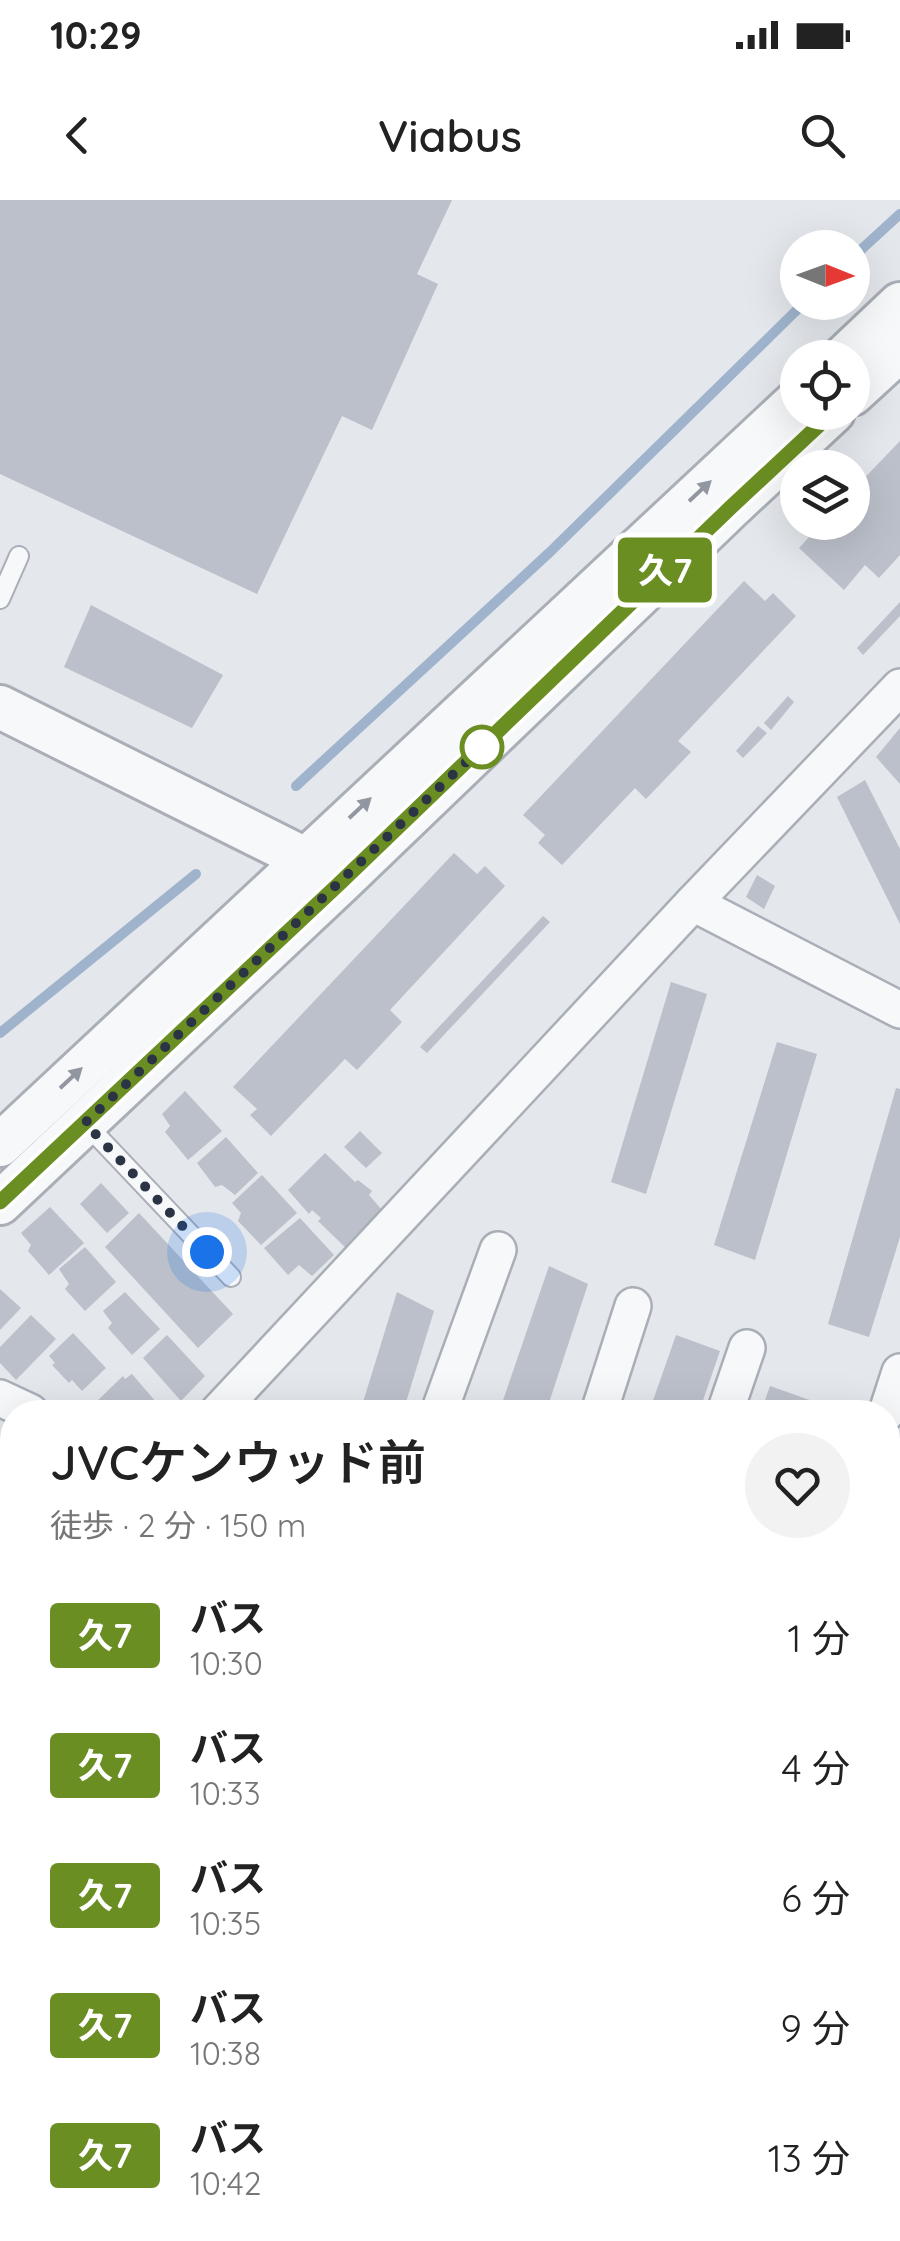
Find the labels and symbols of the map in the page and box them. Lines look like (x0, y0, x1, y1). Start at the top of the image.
north arrow (780, 230, 870, 320)
one-way arrow (688, 480, 712, 503)
line badge: 久7 (620, 538, 710, 602)
unlabelled marker (461, 726, 503, 768)
one-way arrow (347, 797, 371, 820)
one-way arrow (59, 1067, 83, 1090)
your location (182, 1227, 232, 1277)

